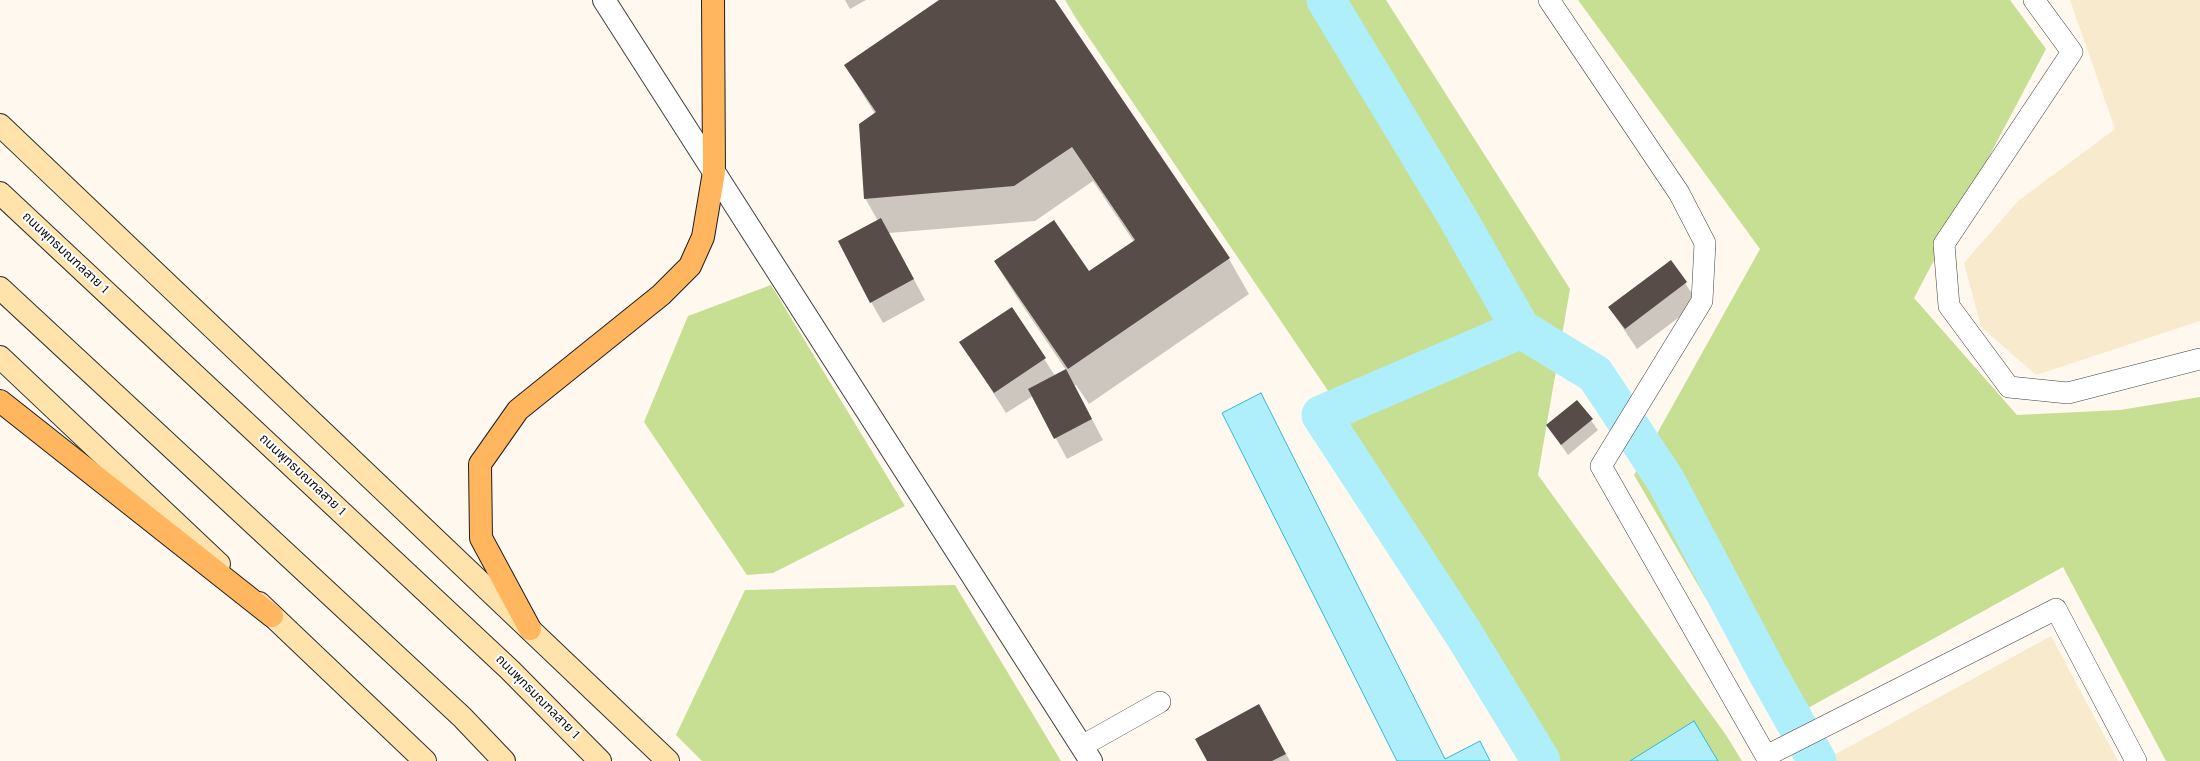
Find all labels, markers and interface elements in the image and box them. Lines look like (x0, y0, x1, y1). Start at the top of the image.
street label: ถนนพุทธมณฑลสาย 1 (18, 210, 112, 298)
street label: ถนนพุทธมณฑลสาย 1 (255, 432, 349, 520)
street label: ถนนพุทธมณฑลสาย 1 (491, 652, 583, 744)

